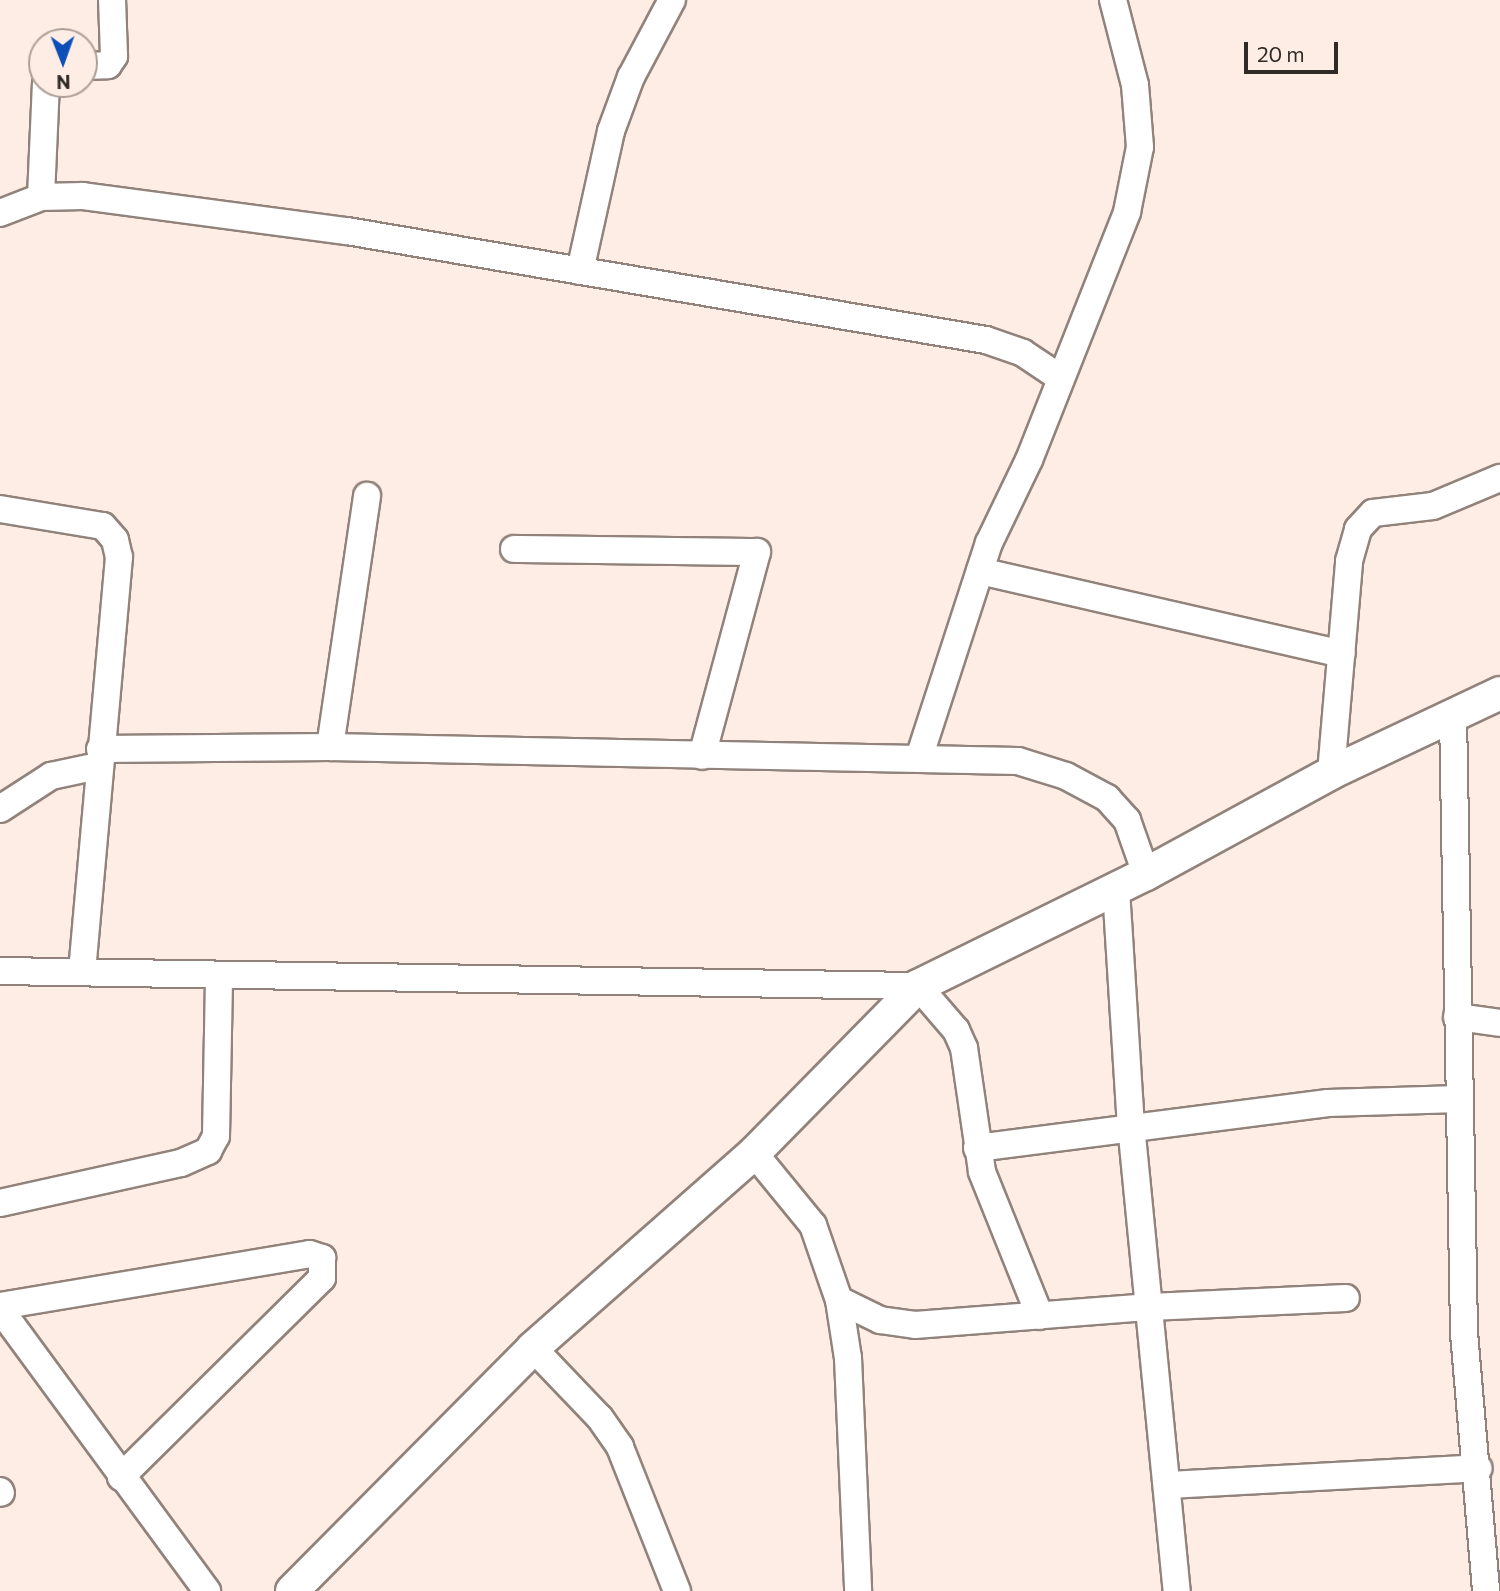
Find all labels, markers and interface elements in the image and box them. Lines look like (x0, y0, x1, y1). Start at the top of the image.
north arrow (28, 28, 98, 98)
scale bar (1248, 28, 1342, 72)
text: 20 m (1257, 41, 1305, 66)
text: N (56, 71, 71, 94)

